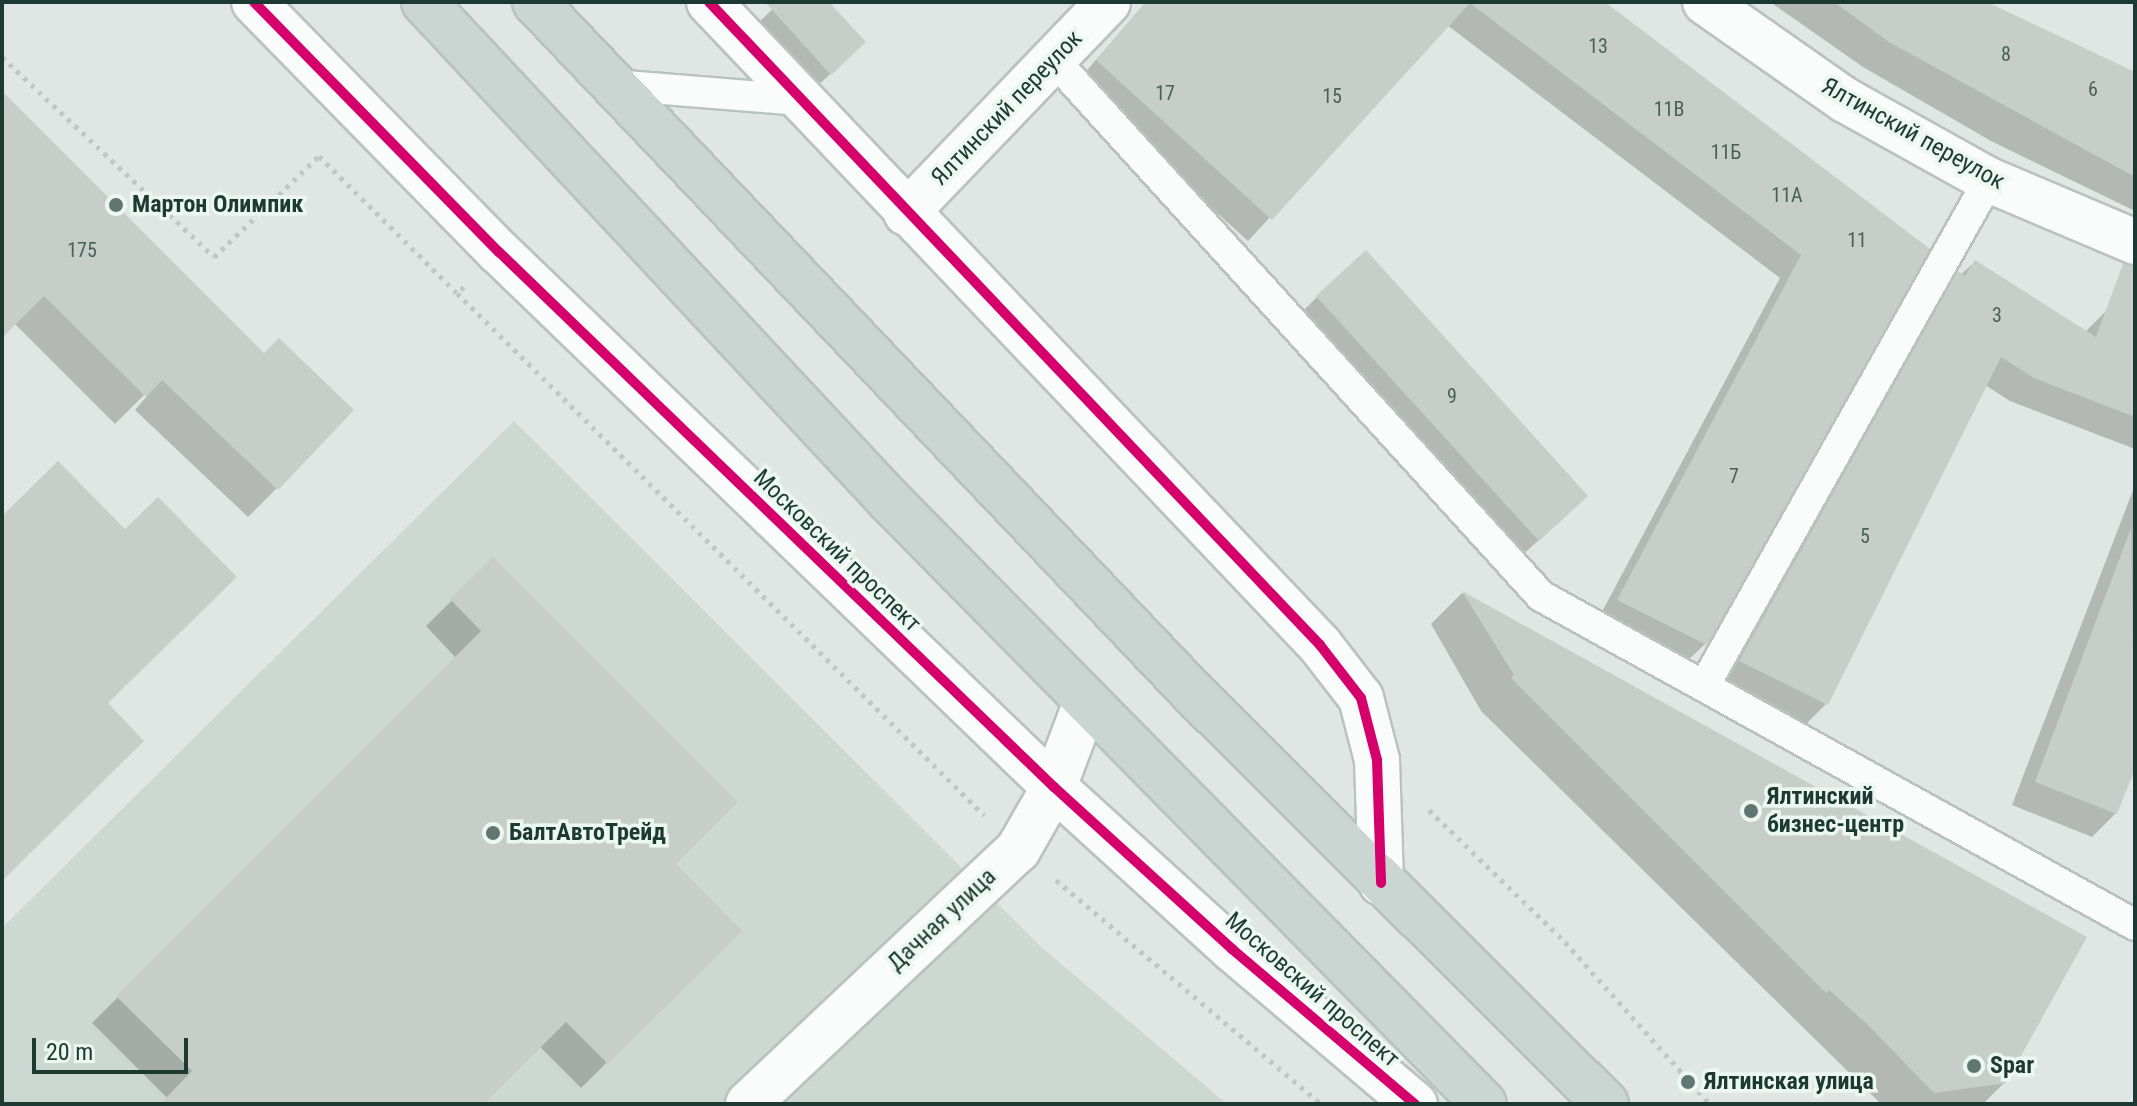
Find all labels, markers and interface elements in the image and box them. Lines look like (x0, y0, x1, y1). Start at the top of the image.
street label: Ялтинский переулок (926, 24, 1088, 192)
house number: 13 (1588, 34, 1608, 58)
house number: 8 (2001, 42, 2011, 66)
street label: Ялтинский переулок (1817, 72, 2009, 196)
house number: 6 (2088, 77, 2098, 101)
house number: 17 (1155, 81, 1175, 105)
house number: 15 (1322, 84, 1342, 108)
house number: 11В (1654, 97, 1684, 121)
house number: 11Б (1711, 140, 1741, 164)
house number: 11А (1771, 183, 1803, 207)
place label: Мартон Олимпик (132, 191, 303, 219)
marker: Мартон Олимпик (107, 196, 125, 214)
house number: 11 (1847, 228, 1867, 252)
house number: 175 (67, 238, 97, 262)
house number: 3 (1992, 303, 2002, 327)
house number: 9 (1447, 384, 1457, 408)
street label: Московский проспект (747, 464, 927, 638)
house number: 7 (1729, 464, 1739, 488)
house number: 5 (1860, 524, 1870, 548)
place label: Ялтинский бизнес-центр (1767, 783, 1904, 839)
marker: Ялтинский бизнес-центр (1742, 802, 1760, 820)
place label: БалтАвтоТрейд (509, 819, 666, 847)
marker: БалтАвтоТрейд (484, 824, 502, 842)
street label: Дачная улица (882, 863, 1002, 977)
street label: Московский проспект (1219, 906, 1405, 1074)
scale bar (36, 1022, 192, 1072)
text: 20 m (46, 1038, 93, 1066)
place label: Spar (1990, 1052, 2034, 1080)
marker: Spar (1965, 1057, 1983, 1075)
place label: Ялтинская улица (1704, 1068, 1874, 1096)
marker: Ялтинская улица (1679, 1073, 1697, 1091)

